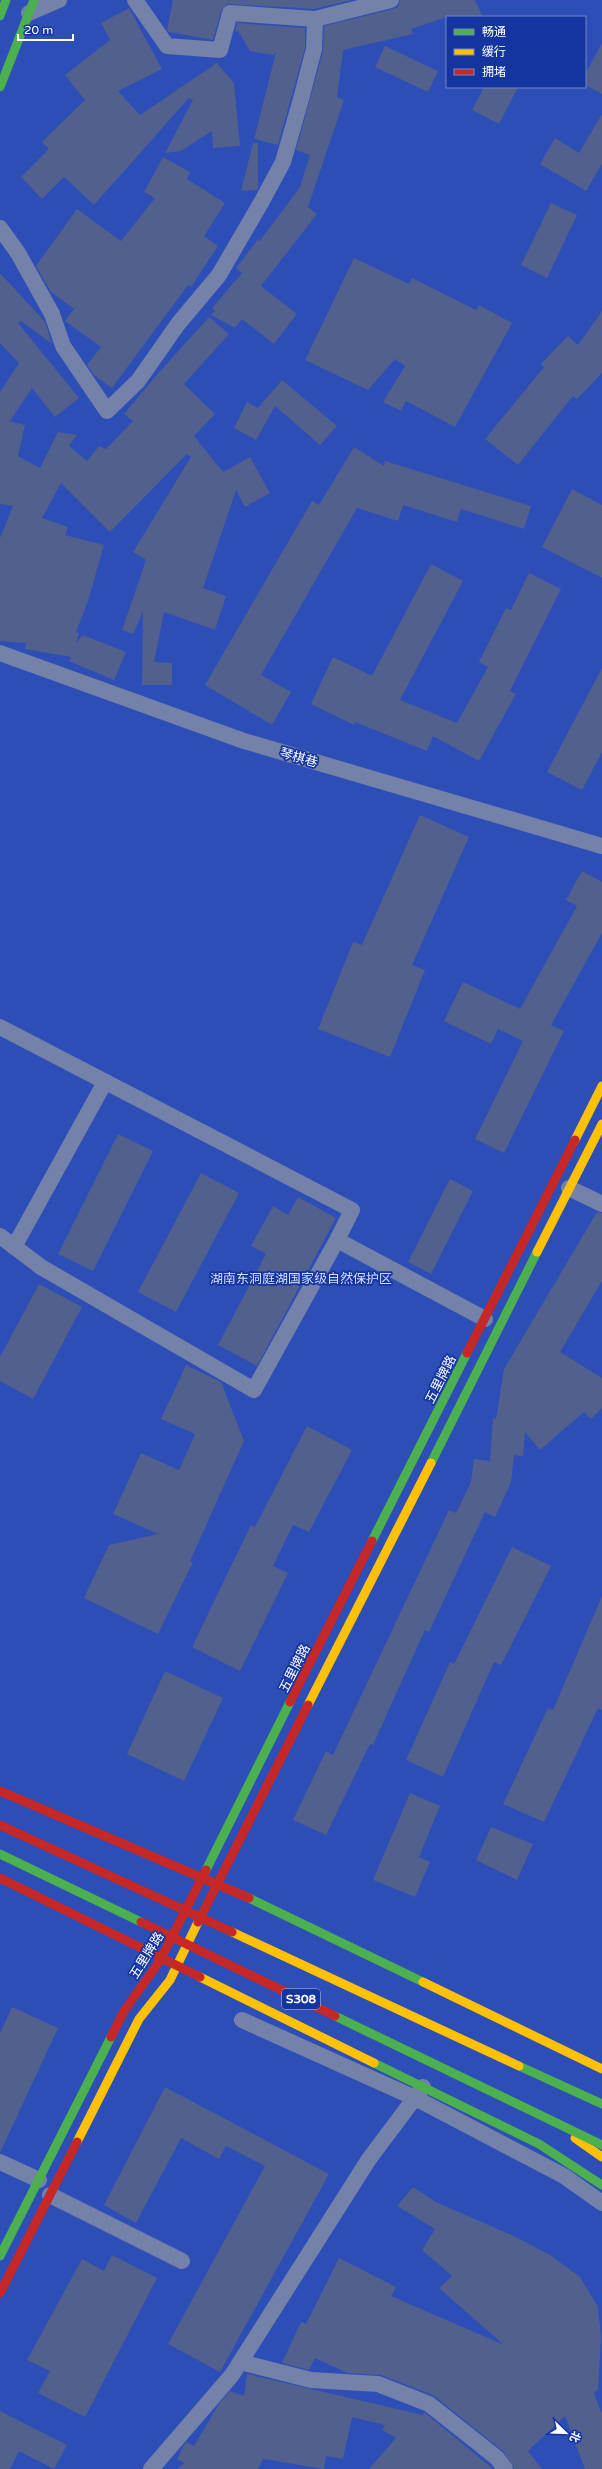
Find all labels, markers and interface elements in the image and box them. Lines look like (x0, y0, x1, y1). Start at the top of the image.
scale bar (18, 16, 73, 42)
legend (446, 16, 586, 88)
text: 20 m (24, 23, 53, 37)
text: 畅通 (482, 25, 506, 39)
text: 缓行 (482, 45, 506, 59)
text: 拥堵 (482, 65, 506, 79)
street label: 琴棋巷 (278, 745, 320, 771)
park label: 湖南东洞庭湖国家级自然保护区 (210, 1271, 392, 1287)
street label: 五里牌路 (422, 1353, 460, 1406)
street label: 五里牌路 (276, 1642, 314, 1695)
street label: 五里牌路 (126, 1929, 167, 1982)
road number: S308 (282, 1989, 320, 2009)
north arrow (546, 2413, 586, 2453)
text: 北 (567, 2429, 583, 2444)

